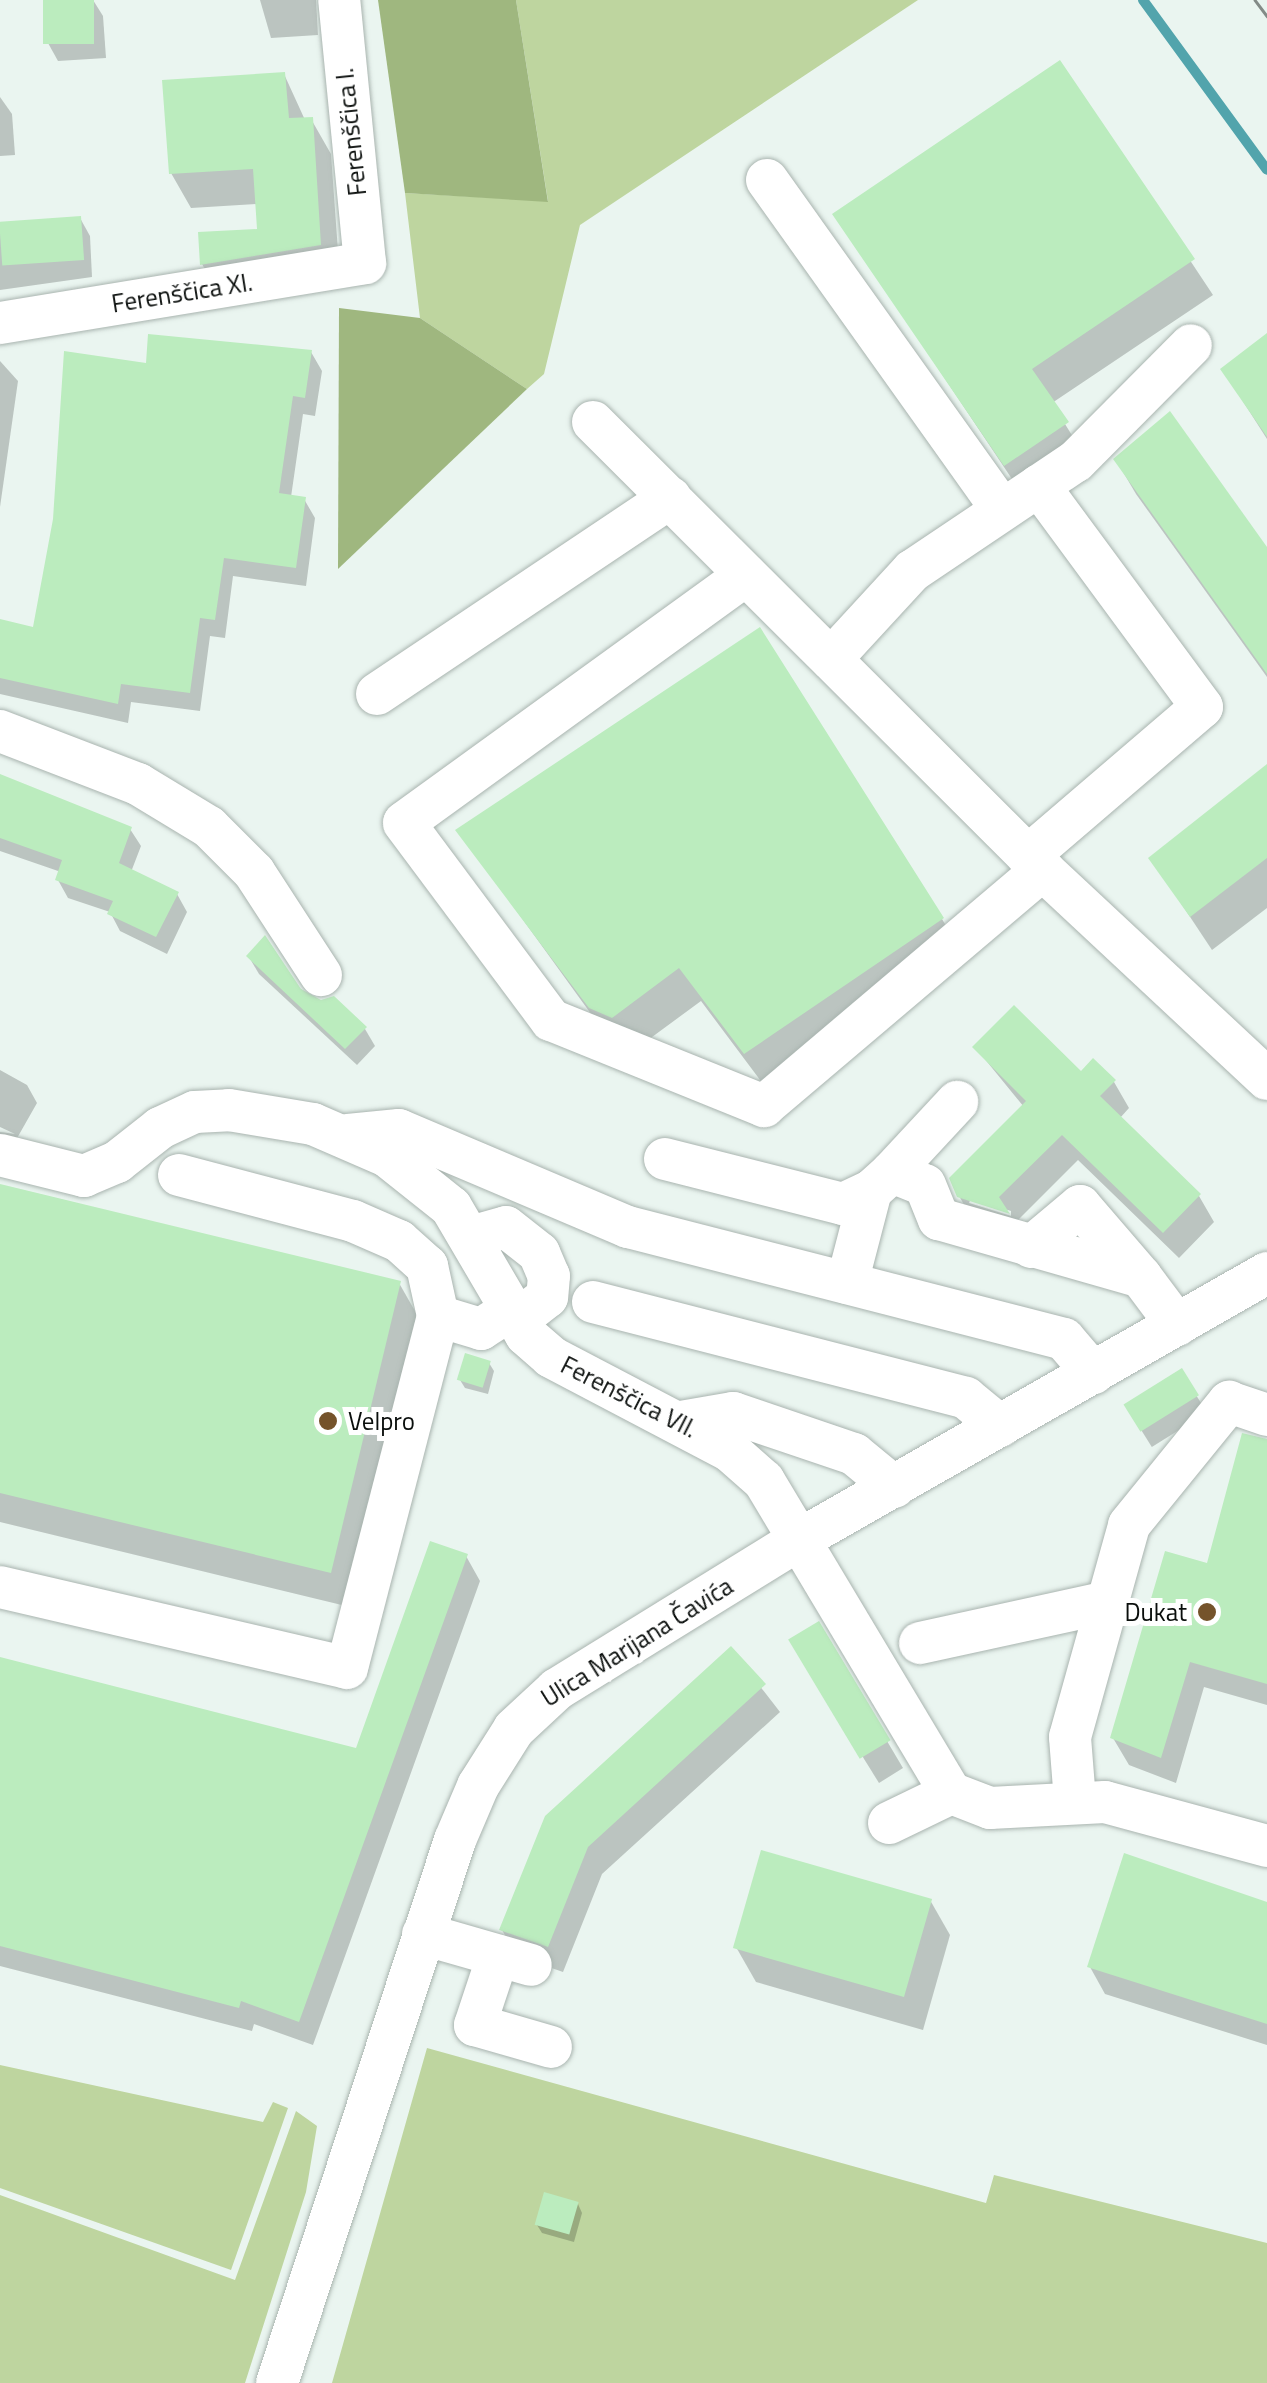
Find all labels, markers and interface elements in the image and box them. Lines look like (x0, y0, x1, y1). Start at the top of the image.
street label: Ferenščica I. (329, 67, 373, 197)
street label: Ferenščica XI. (109, 267, 255, 319)
street label: Ferenščica VII. (556, 1350, 702, 1444)
place label: Velpro (348, 1406, 415, 1436)
marker: Velpro (317, 1410, 339, 1432)
street label: Ulica Marijana Čavića (536, 1571, 738, 1713)
place label: Dukat (1124, 1597, 1187, 1627)
marker: Dukat (1196, 1601, 1218, 1623)

